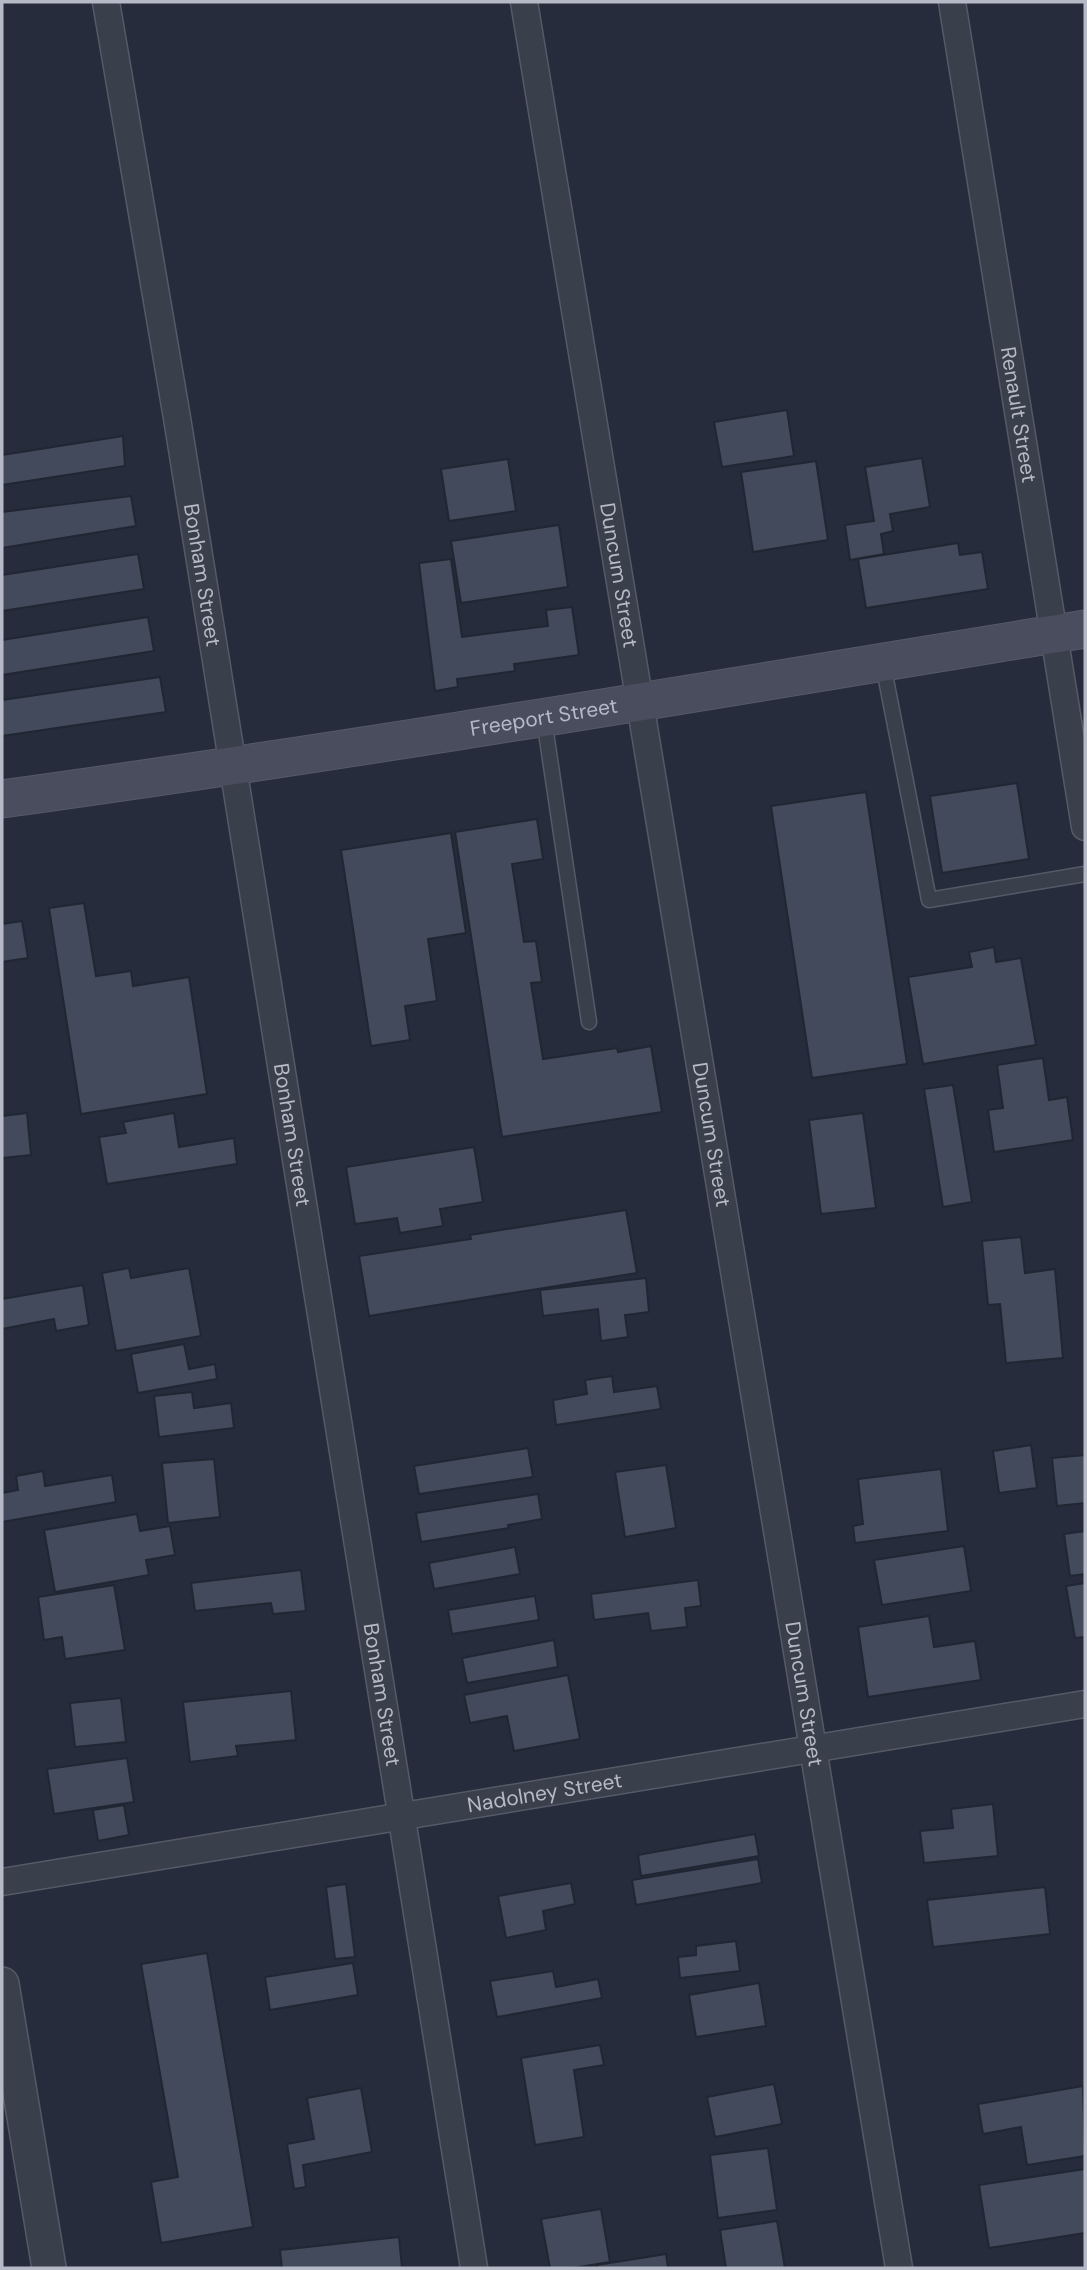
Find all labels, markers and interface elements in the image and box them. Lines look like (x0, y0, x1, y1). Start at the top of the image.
street label: Renault Street (994, 345, 1043, 485)
street label: Bonham Street (177, 501, 227, 649)
street label: Duncum Street (593, 501, 645, 650)
street label: Freeport Street (468, 692, 620, 743)
street label: Duncum Street (686, 1060, 737, 1209)
street label: Bonham Street (267, 1061, 317, 1208)
street label: Duncum Street (778, 1619, 830, 1769)
street label: Bonham Street (357, 1621, 407, 1768)
street label: Nadolney Street (465, 1766, 624, 1819)

